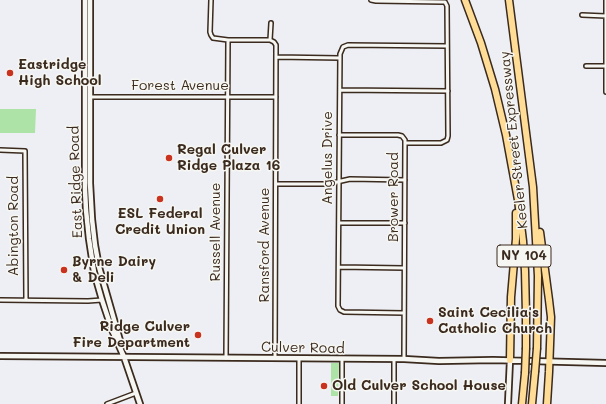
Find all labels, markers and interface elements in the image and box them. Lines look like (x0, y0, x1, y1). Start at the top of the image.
street label: Keeler Street Expressway (496, 50, 532, 230)
place label: Eastridge High School (18, 57, 102, 90)
marker: Eastridge High School (5, 68, 15, 78)
street label: Forest Avenue (131, 78, 229, 94)
street label: Angelus Drive (320, 111, 336, 205)
street label: East Ridge Road (66, 126, 86, 238)
place label: Regal Culver Ridge Plaza 16 (177, 142, 280, 174)
street label: Brower Road (386, 152, 402, 242)
marker: Regal Culver Ridge Plaza 16 (164, 153, 174, 163)
street label: Abington Road (6, 176, 22, 276)
street label: Russell Avenue (208, 183, 224, 281)
street label: Ransford Avenue (257, 188, 273, 302)
marker: ESL Federal Credit Union (155, 194, 165, 204)
place label: ESL Federal Credit Union (115, 206, 205, 238)
road number: NY 104 (497, 245, 551, 267)
place label: Byrne Dairy & Deli (72, 254, 156, 286)
marker: Byrne Dairy & Deli (59, 265, 69, 275)
place label: Saint Cecilia's Catholic Church (438, 305, 552, 338)
marker: Saint Cecilia's Catholic Church (425, 316, 435, 326)
place label: Ridge Culver Fire Department (73, 319, 190, 352)
marker: Ridge Culver Fire Department (193, 330, 203, 340)
street label: Culver Road (261, 339, 345, 357)
place label: Old Culver School House (332, 378, 506, 394)
marker: Old Culver School House (319, 381, 329, 391)

